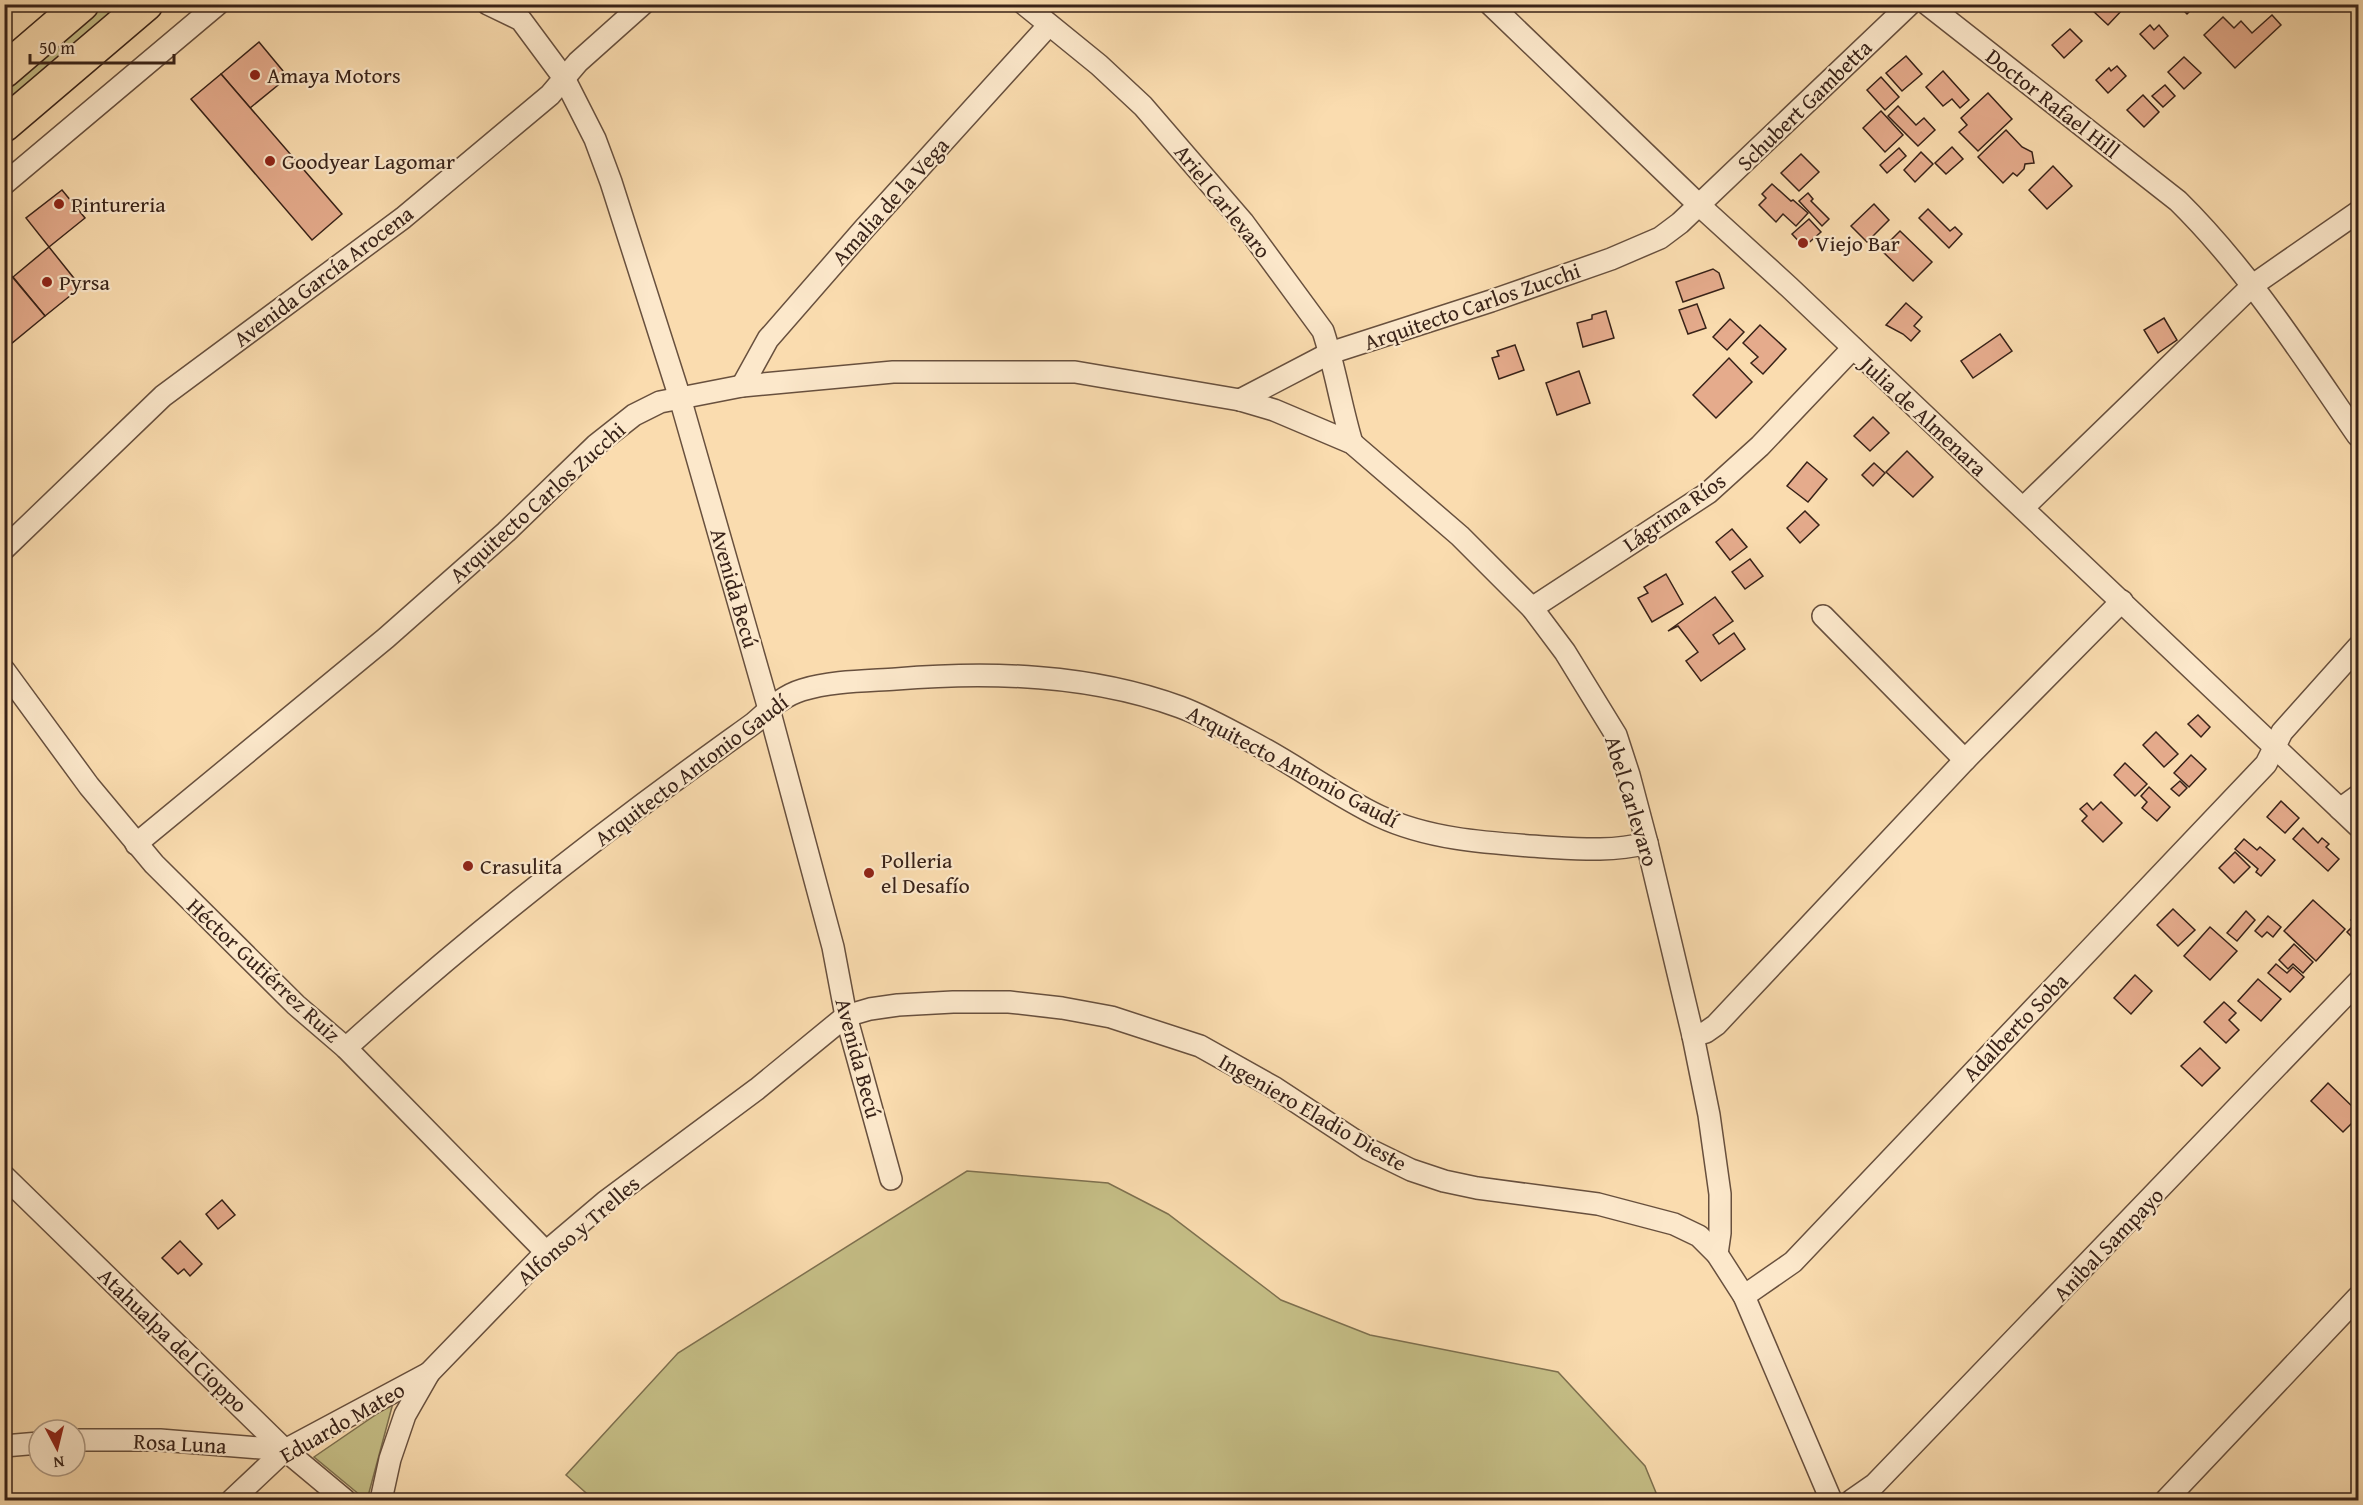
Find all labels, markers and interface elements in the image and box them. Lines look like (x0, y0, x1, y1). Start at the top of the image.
scale bar (30, 27, 174, 65)
street label: Schubert Gambetta (1729, 32, 1879, 178)
text: 50 m (39, 34, 75, 61)
street label: Doctor Rafael Hill (1979, 40, 2127, 166)
place label: Amaya Motors (267, 59, 401, 91)
marker: Amaya Motors (248, 68, 262, 82)
street label: Amalia de la Vega (824, 130, 957, 272)
street label: Ariel Carlevaro (1167, 137, 1279, 265)
place label: Goodyear Lagomar (282, 145, 455, 177)
marker: Goodyear Lagomar (263, 154, 277, 168)
place label: Pintureria (71, 188, 166, 220)
marker: Pintureria (52, 197, 66, 211)
street label: Avenida García Arocena (226, 197, 420, 354)
place label: Viejo Bar (1815, 227, 1900, 259)
marker: Viejo Bar (1796, 236, 1810, 250)
street label: Arquitecto Carlos Zucchi (1359, 254, 1585, 358)
place label: Pyrsa (59, 266, 111, 298)
marker: Pyrsa (40, 275, 54, 289)
street label: Julia de Almenara (1851, 347, 1995, 484)
street label: Arquitecto Carlos Zucchi (442, 414, 632, 590)
street label: Lágrima Ríos (1616, 465, 1732, 559)
street label: Avenida Becú (703, 524, 767, 652)
street label: Arquitecto Antonio Gaudí (587, 686, 795, 854)
street label: Arquitecto Antonio Gaudí (1181, 697, 1405, 836)
street label: Abel Carlevaro (1597, 732, 1667, 870)
place label: Polleria el Desafío (881, 844, 970, 901)
place label: Crasulita (480, 850, 563, 882)
marker: Crasulita (461, 859, 475, 873)
marker: Polleria el Desafío (862, 866, 876, 880)
street label: Héctor Gutiérrez Ruiz (180, 890, 348, 1050)
street label: Adalberto Soba (1955, 965, 2076, 1088)
street label: Avenida Becú (828, 994, 890, 1122)
street label: Ingeniero Eladio Dieste (1213, 1045, 1413, 1179)
street label: Alfonso y Trelles (510, 1168, 646, 1292)
street label: Anibal Sampayo (2045, 1180, 2171, 1308)
street label: Atahualpa del Cioppo (91, 1260, 255, 1420)
street label: Eduardo Mateo (274, 1373, 410, 1471)
north arrow (27, 1418, 87, 1478)
street label: Rosa Luna (133, 1425, 228, 1461)
text: N (52, 1450, 66, 1475)

